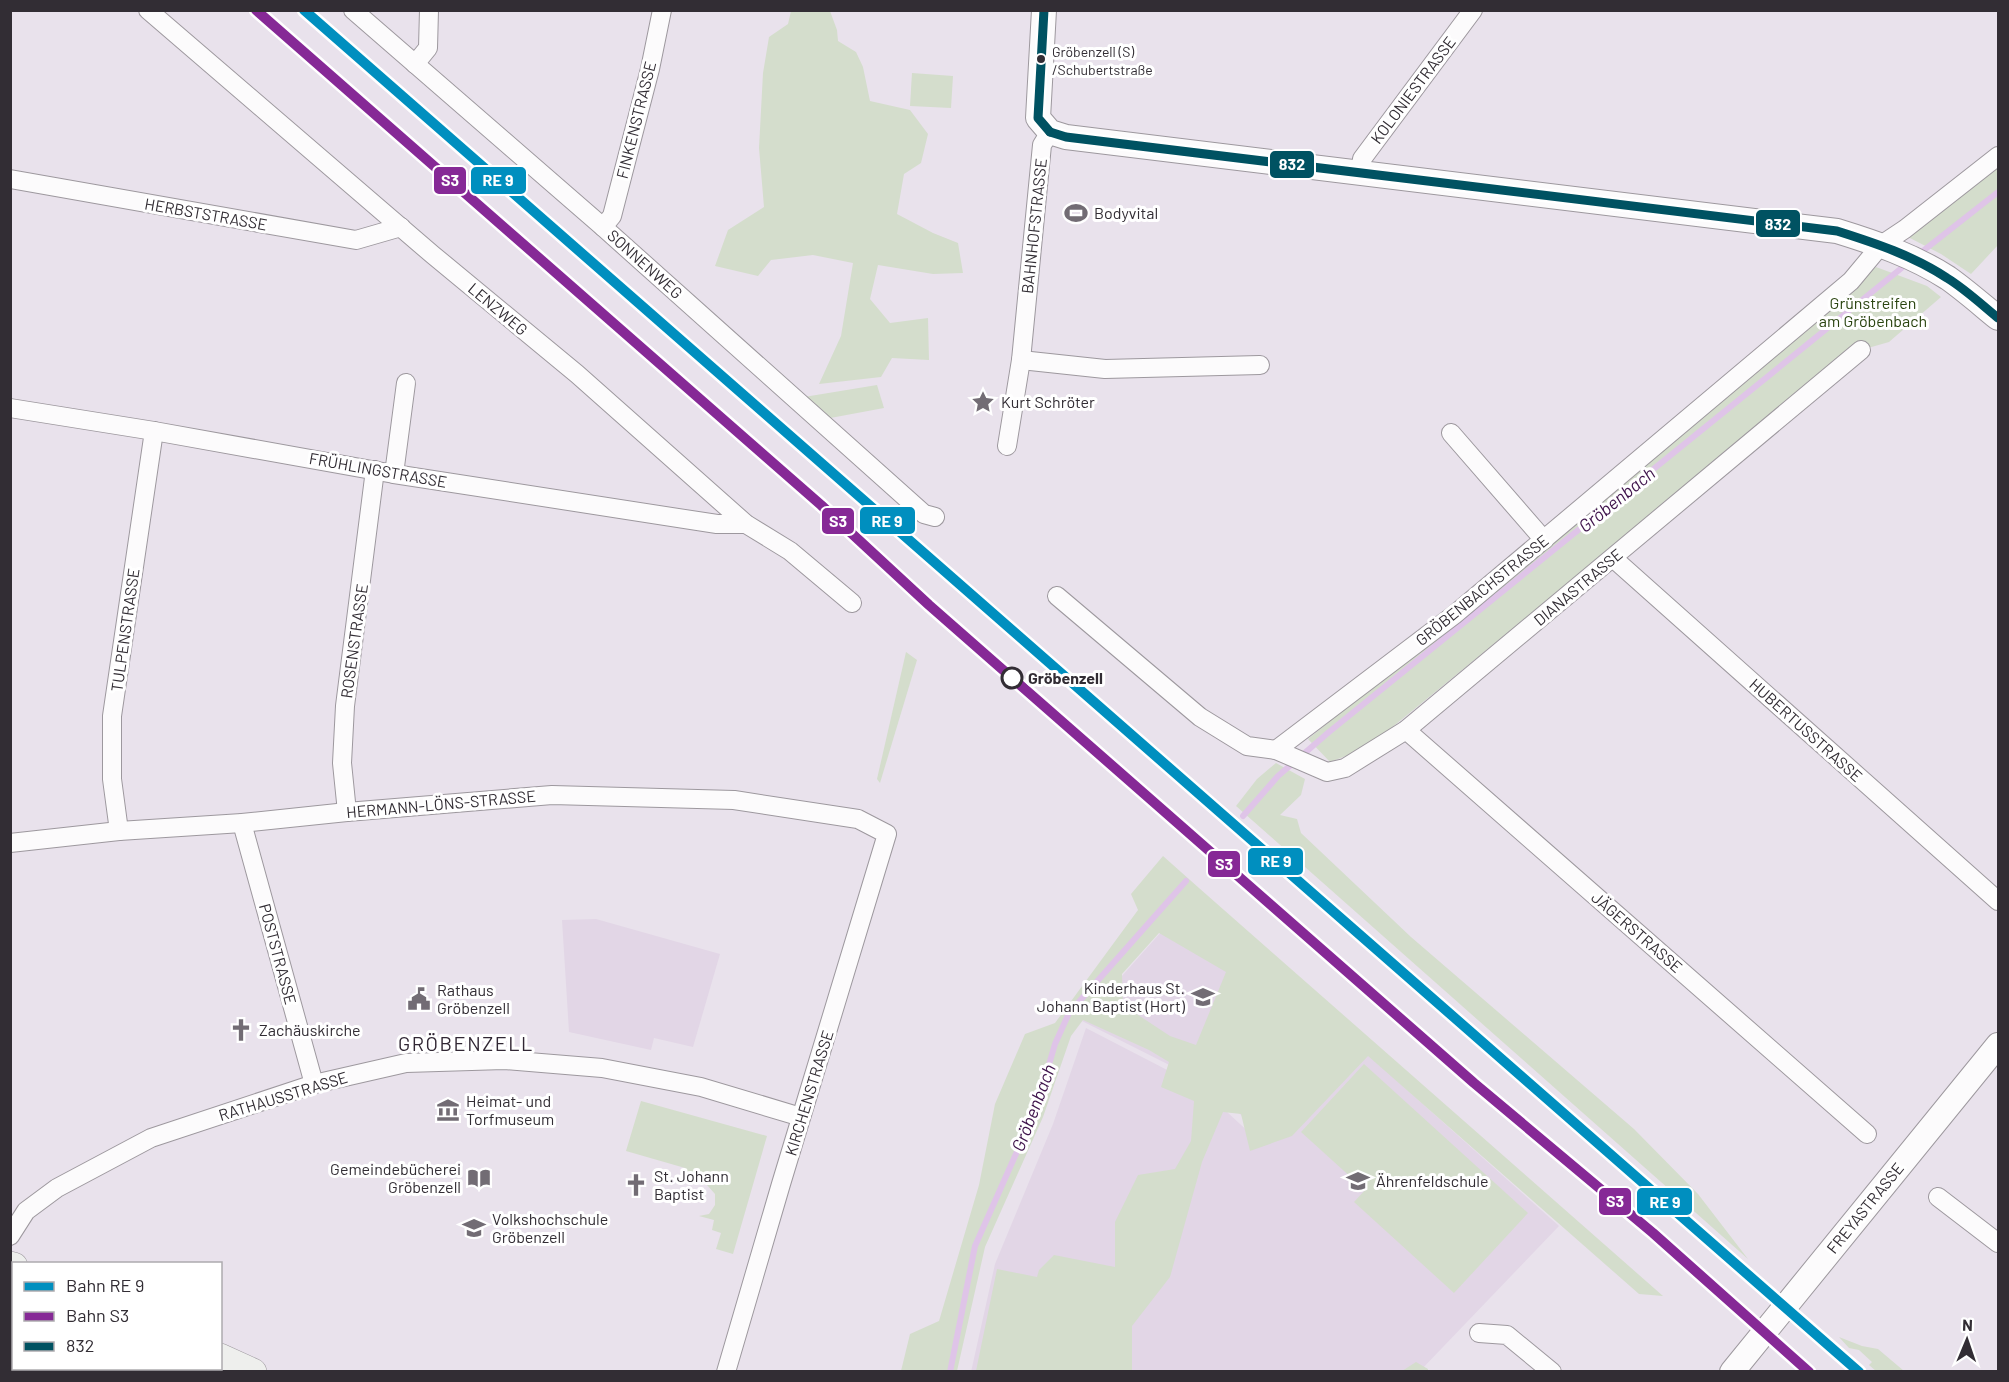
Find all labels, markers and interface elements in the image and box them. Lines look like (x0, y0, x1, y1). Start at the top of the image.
street label: KOLONIESTRASSE (1366, 32, 1459, 147)
place label: Gröbenzell (S) /Schubertstraße (1052, 43, 1153, 78)
marker: Gröbenzell (S) /Schubertstraße (1035, 53, 1047, 65)
street label: FINKENSTRASSE (612, 59, 659, 181)
line badge: 832 (1269, 150, 1315, 179)
text: 832 (1279, 154, 1305, 173)
street label: BAHNHOFSTRASSE (1017, 157, 1050, 295)
line badge: S3 (433, 166, 467, 195)
line badge: RE 9 (470, 166, 527, 195)
text: S3 (441, 170, 459, 189)
text: RE 9 (483, 170, 513, 189)
street label: HERBSTSTRASSE (143, 193, 269, 234)
sports icon: Bodyvital (1063, 200, 1089, 226)
place label: Bodyvital (1094, 203, 1158, 222)
line badge: 832 (1755, 209, 1801, 238)
text: 832 (1765, 214, 1791, 233)
street label: SONNENWEG (604, 225, 687, 302)
street label: LENZWEG (465, 278, 532, 339)
park label: Grünstreifen am Gröbenbach (1819, 293, 1927, 330)
place icon: Kurt Schröter (970, 389, 996, 415)
place label: Kurt Schröter (1001, 392, 1095, 411)
street label: FRÜHLINGSTRASSE (308, 448, 448, 491)
water label: Gröbenbach (1574, 462, 1659, 537)
line badge: RE 9 (859, 506, 916, 535)
line badge: S3 (821, 507, 855, 535)
text: S3 (829, 511, 847, 530)
text: RE 9 (872, 511, 902, 530)
street label: GRÖBENBACHSTRASSE (1412, 530, 1552, 649)
street label: DIANASTRASSE (1530, 544, 1626, 629)
street label: TULPENSTRASSE (106, 567, 143, 693)
street label: ROSENSTRASSE (336, 582, 371, 699)
marker: Gröbenzell (1001, 667, 1023, 689)
place label: Gröbenzell (1028, 668, 1103, 687)
street label: HUBERTUSSTRASSE (1746, 674, 1867, 785)
street label: HERMANN-LÖNS-STRASSE (345, 786, 537, 821)
line badge: RE 9 (1247, 847, 1304, 876)
line badge: S3 (1207, 850, 1241, 878)
text: RE 9 (1261, 851, 1291, 870)
text: S3 (1215, 854, 1233, 873)
street label: JÄGERSTRASSE (1588, 887, 1687, 976)
street label: POSTSTRASSE (256, 901, 301, 1006)
place label: Kinderhaus St. Johann Baptist (Hort) (1037, 978, 1186, 1015)
place label: Rathaus Gröbenzell (437, 980, 510, 1017)
school or university icon: Kinderhaus St. Johann Baptist (Hort) (1190, 984, 1216, 1010)
public building icon: Rathaus Gröbenzell (406, 986, 432, 1012)
church icon: Zachäuskirche (228, 1017, 254, 1043)
place label: Zachäuskirche (259, 1020, 361, 1039)
street label: KIRCHENSTRASSE (780, 1028, 837, 1158)
district label: GRÖBENZELL (398, 1031, 534, 1055)
water label: Gröbenbach (1006, 1061, 1060, 1155)
street label: RATHAUSSTRASSE (216, 1067, 350, 1124)
place label: Heimat- und Torfmuseum (466, 1091, 554, 1128)
museum icon: Heimat- und Torfmuseum (435, 1097, 461, 1123)
street label: FREYASTRASSE (1822, 1158, 1907, 1257)
place label: Gemeindebücherei Gröbenzell (330, 1159, 461, 1196)
library icon: Gemeindebücherei Gröbenzell (466, 1165, 492, 1191)
place label: St. Johann Baptist (654, 1166, 729, 1203)
school or university icon: Ährenfeldschule (1345, 1168, 1371, 1194)
place label: Ährenfeldschule (1376, 1171, 1489, 1190)
church icon: St. Johann Baptist (623, 1172, 649, 1198)
line badge: S3 (1598, 1187, 1632, 1216)
line badge: RE 9 (1636, 1187, 1693, 1216)
text: S3 (1606, 1191, 1624, 1210)
text: RE 9 (1650, 1192, 1680, 1211)
place label: Volkshochschule Gröbenzell (492, 1209, 608, 1246)
school or university icon: Volkshochschule Gröbenzell (461, 1215, 487, 1241)
legend (12, 1262, 222, 1370)
text: Bahn RE 9 (66, 1274, 144, 1296)
text: Bahn S3 (66, 1304, 129, 1326)
north arrow (1937, 1310, 1997, 1370)
text: N (1962, 1315, 1973, 1334)
text: 832 (66, 1334, 94, 1356)

